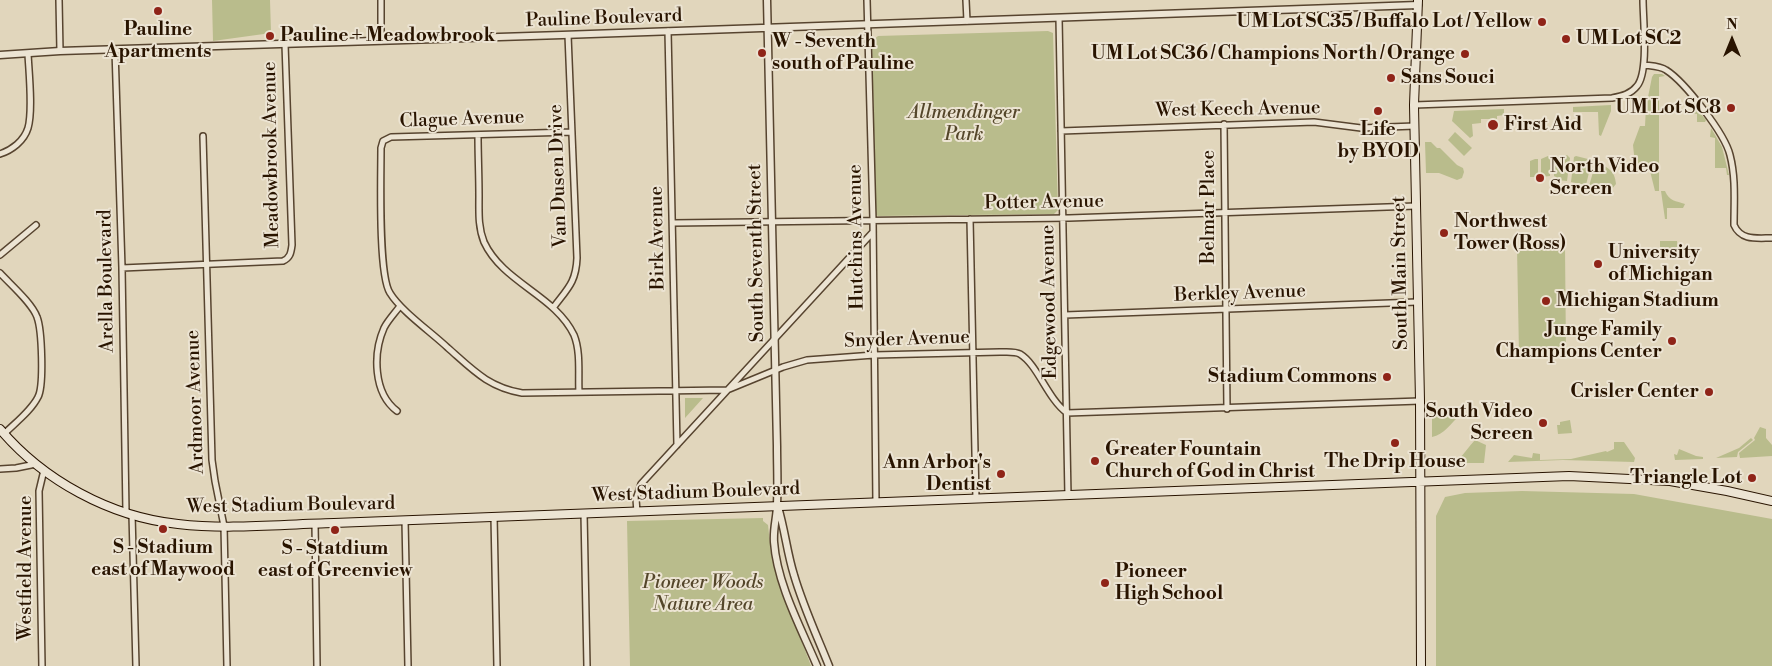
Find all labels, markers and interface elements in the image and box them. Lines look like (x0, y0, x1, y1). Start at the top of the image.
marker: Pauline Apartments (152, 5, 164, 17)
street label: Pauline Boulevard (525, 5, 683, 33)
place label: UM Lot SC35 / Buffalo Lot / Yellow (1237, 11, 1532, 33)
north arrow (1707, 15, 1757, 65)
marker: UM Lot SC35 / Buffalo Lot / Yellow (1536, 16, 1548, 28)
text: N (1726, 16, 1738, 34)
place label: Pauline Apartments (105, 19, 211, 63)
place label: Pauline + Meadowbrook (280, 25, 495, 47)
place label: UM Lot SC2 (1576, 28, 1681, 50)
marker: Pauline + Meadowbrook (264, 30, 276, 42)
place label: W - Seventh south of Pauline (772, 31, 914, 75)
marker: UM Lot SC2 (1560, 33, 1572, 45)
place label: UM Lot SC36 / Champions North / Orange (1091, 43, 1455, 65)
marker: W - Seventh south of Pauline (756, 47, 768, 59)
marker: UM Lot SC36 / Champions North / Orange (1459, 48, 1471, 60)
street label: Meadowbrook Avenue (259, 61, 285, 249)
place label: Sans Souci (1401, 67, 1495, 89)
marker: Sans Souci (1385, 72, 1397, 84)
street label: West Keech Avenue (1155, 97, 1321, 123)
place label: UM Lot SC8 (1615, 97, 1721, 119)
park label: Allmendinger Park (908, 102, 1020, 146)
marker: UM Lot SC8 (1725, 102, 1737, 114)
street label: Van Dusen Drive (545, 104, 573, 248)
marker: Life by BYOD (1372, 105, 1384, 117)
street label: Clague Avenue (399, 106, 525, 134)
place label: First Aid (1504, 114, 1582, 136)
marker: First Aid (1486, 118, 1500, 132)
place label: Life by BYOD (1337, 119, 1419, 163)
street label: Belmar Place (1198, 150, 1220, 264)
place label: North Video Screen (1550, 156, 1659, 200)
street label: South Seventh Street (744, 163, 770, 343)
street label: Hutchins Avenue (844, 164, 870, 310)
marker: North Video Screen (1534, 172, 1546, 184)
street label: Birk Avenue (646, 186, 670, 290)
street label: Potter Avenue (984, 191, 1104, 215)
street label: South Main Street (1388, 196, 1414, 350)
street label: Arella Boulevard (94, 209, 120, 353)
place label: Northwest Tower (Ross) (1454, 211, 1566, 255)
street label: Edgewood Avenue (1037, 224, 1063, 380)
marker: Northwest Tower (Ross) (1438, 227, 1450, 239)
place label: University of Michigan (1608, 242, 1713, 286)
marker: University of Michigan (1592, 258, 1604, 270)
street label: Berkley Avenue (1174, 280, 1306, 308)
place label: Michigan Stadium (1556, 290, 1719, 312)
marker: Michigan Stadium (1540, 295, 1552, 307)
place label: Junge Family Champions Center (1495, 319, 1662, 363)
street label: Snyder Avenue (844, 326, 970, 354)
street label: Ardmoor Avenue (182, 329, 210, 475)
marker: Junge Family Champions Center (1666, 335, 1678, 347)
place label: Stadium Commons (1208, 366, 1377, 388)
marker: Stadium Commons (1381, 371, 1393, 383)
place label: Crisler Center (1570, 381, 1699, 403)
marker: Crisler Center (1703, 386, 1715, 398)
place label: South Video Screen (1426, 401, 1533, 445)
marker: South Video Screen (1537, 417, 1549, 429)
marker: The Drip House (1389, 437, 1401, 449)
place label: Greater Fountain Church of God in Christ (1105, 439, 1315, 483)
place label: The Drip House (1324, 451, 1466, 473)
place label: Ann Arbor's Dentist (883, 452, 991, 496)
marker: Greater Fountain Church of God in Christ (1089, 455, 1101, 467)
place label: Triangle Lot (1630, 467, 1742, 489)
marker: Ann Arbor's Dentist (995, 468, 1007, 480)
marker: Triangle Lot (1746, 472, 1758, 484)
street label: West Stadium Boulevard (591, 478, 801, 508)
street label: West Stadium Boulevard (187, 493, 395, 519)
street label: Westfield Avenue (15, 495, 37, 641)
marker: S - Stadium east of Maywood (157, 523, 169, 535)
marker: S - Statdium east of Greenview (329, 524, 341, 536)
place label: S - Stadium east of Maywood (91, 537, 235, 581)
place label: S - Statdium east of Greenview (258, 538, 412, 582)
place label: Pioneer High School (1115, 561, 1223, 605)
park label: Pioneer Woods Nature Area (643, 572, 763, 616)
marker: Pioneer High School (1099, 577, 1111, 589)

